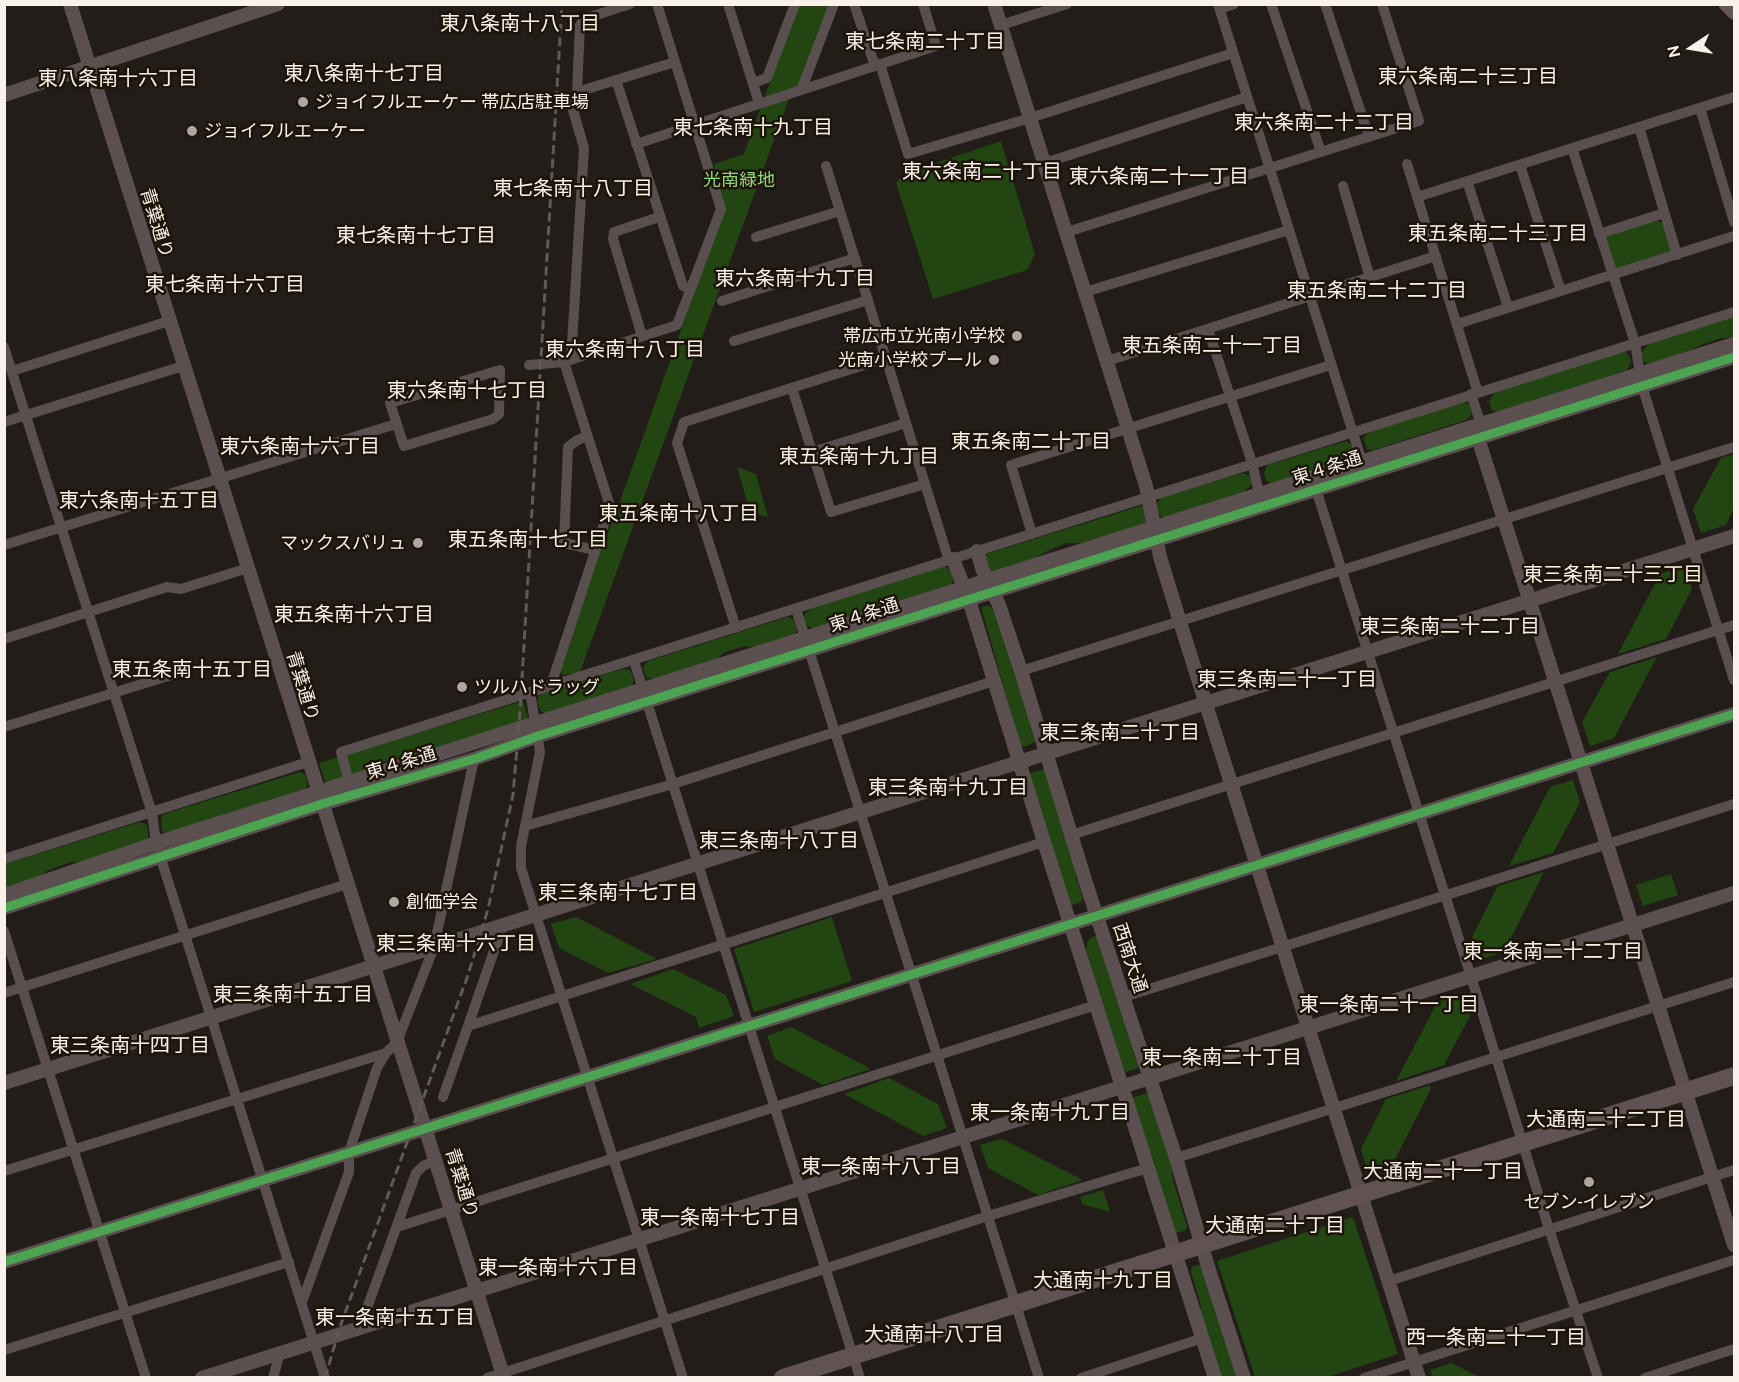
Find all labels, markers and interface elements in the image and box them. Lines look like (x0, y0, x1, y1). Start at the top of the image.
district label: 東八条南十八丁目 (440, 11, 600, 35)
north arrow (1661, 18, 1721, 78)
district label: 東七条南二十丁目 (845, 29, 1005, 53)
text: N (1663, 44, 1683, 59)
district label: 東八条南十七丁目 (284, 61, 444, 85)
district label: 東六条南二十三丁目 (1378, 64, 1558, 88)
district label: 東八条南十六丁目 (38, 66, 198, 90)
place label: ジョイフルエーケー 帯広店駐車場 (315, 91, 589, 113)
marker: ジョイフルエーケー 帯広店駐車場 (296, 95, 310, 109)
district label: 東六条南二十二丁目 (1234, 110, 1414, 134)
district label: 東七条南十九丁目 (673, 115, 833, 139)
place label: ジョイフルエーケー (204, 120, 366, 142)
marker: ジョイフルエーケー (185, 124, 199, 138)
district label: 東六条南二十丁目 (902, 159, 1062, 183)
district label: 東六条南二十一丁目 (1069, 164, 1249, 188)
park label: 光南緑地 (703, 169, 775, 191)
district label: 東七条南十八丁目 (493, 176, 653, 200)
street label: 青葉通り (136, 185, 178, 261)
district label: 東五条南二十三丁目 (1408, 221, 1588, 245)
district label: 東七条南十七丁目 (336, 223, 496, 247)
district label: 東六条南十九丁目 (715, 266, 875, 290)
district label: 東七条南十六丁目 (145, 272, 305, 296)
district label: 東五条南二十二丁目 (1287, 278, 1467, 302)
place label: 帯広市立光南小学校 (843, 325, 1005, 347)
marker: 帯広市立光南小学校 (1010, 329, 1024, 343)
district label: 東五条南二十一丁目 (1122, 333, 1302, 357)
district label: 東六条南十八丁目 (545, 337, 705, 361)
place label: 光南小学校プール (838, 349, 982, 371)
marker: 光南小学校プール (987, 353, 1001, 367)
district label: 東六条南十七丁目 (387, 378, 547, 402)
district label: 東五条南二十丁目 (951, 429, 1111, 453)
district label: 東六条南十六丁目 (220, 434, 380, 458)
district label: 東五条南十九丁目 (779, 444, 939, 468)
street label: 東４条通 (1289, 447, 1365, 489)
district label: 東六条南十五丁目 (59, 488, 219, 512)
district label: 東五条南十八丁目 (599, 501, 759, 525)
district label: 東五条南十七丁目 (448, 527, 608, 551)
place label: マックスバリュ (280, 532, 406, 554)
marker: マックスバリュ (411, 536, 425, 550)
district label: 東三条南二十三丁目 (1523, 562, 1703, 586)
street label: 東４条通 (826, 594, 902, 636)
district label: 東五条南十六丁目 (274, 602, 434, 626)
district label: 東三条南二十二丁目 (1360, 614, 1540, 638)
street label: 青葉通り (282, 648, 324, 724)
district label: 東五条南十五丁目 (112, 657, 272, 681)
district label: 東三条南二十一丁目 (1197, 667, 1377, 691)
place label: ツルハドラッグ (474, 676, 600, 698)
marker: ツルハドラッグ (455, 680, 469, 694)
district label: 東三条南二十丁目 (1040, 720, 1200, 744)
street label: 東４条通 (363, 742, 439, 784)
district label: 東三条南十九丁目 (868, 775, 1028, 799)
district label: 東三条南十八丁目 (699, 828, 859, 852)
district label: 東三条南十七丁目 (538, 880, 698, 904)
place label: 創価学会 (406, 891, 478, 913)
marker: 創価学会 (387, 895, 401, 909)
street label: 西南大通 (1109, 920, 1151, 996)
district label: 東三条南十六丁目 (376, 931, 536, 955)
district label: 東一条南二十二丁目 (1463, 939, 1643, 963)
district label: 東三条南十五丁目 (213, 982, 373, 1006)
district label: 東一条南二十一丁目 (1299, 992, 1479, 1016)
district label: 東三条南十四丁目 (50, 1033, 210, 1057)
district label: 東一条南二十丁目 (1142, 1045, 1302, 1069)
district label: 東一条南十九丁目 (970, 1100, 1130, 1124)
district label: 大通南二十二丁目 (1526, 1107, 1686, 1131)
street label: 青葉通り (441, 1145, 483, 1221)
district label: 東一条南十八丁目 (801, 1154, 961, 1178)
district label: 大通南二十一丁目 (1363, 1159, 1523, 1183)
marker: セブン-イレブン (1582, 1175, 1596, 1189)
place label: セブン-イレブン (1523, 1191, 1655, 1213)
district label: 東一条南十七丁目 (640, 1205, 800, 1229)
district label: 大通南二十丁目 (1205, 1213, 1345, 1237)
district label: 東一条南十六丁目 (478, 1255, 638, 1279)
district label: 大通南十九丁目 (1033, 1268, 1173, 1292)
district label: 東一条南十五丁目 (315, 1305, 475, 1329)
district label: 大通南十八丁目 (864, 1322, 1004, 1346)
district label: 西一条南二十一丁目 (1406, 1325, 1586, 1349)

